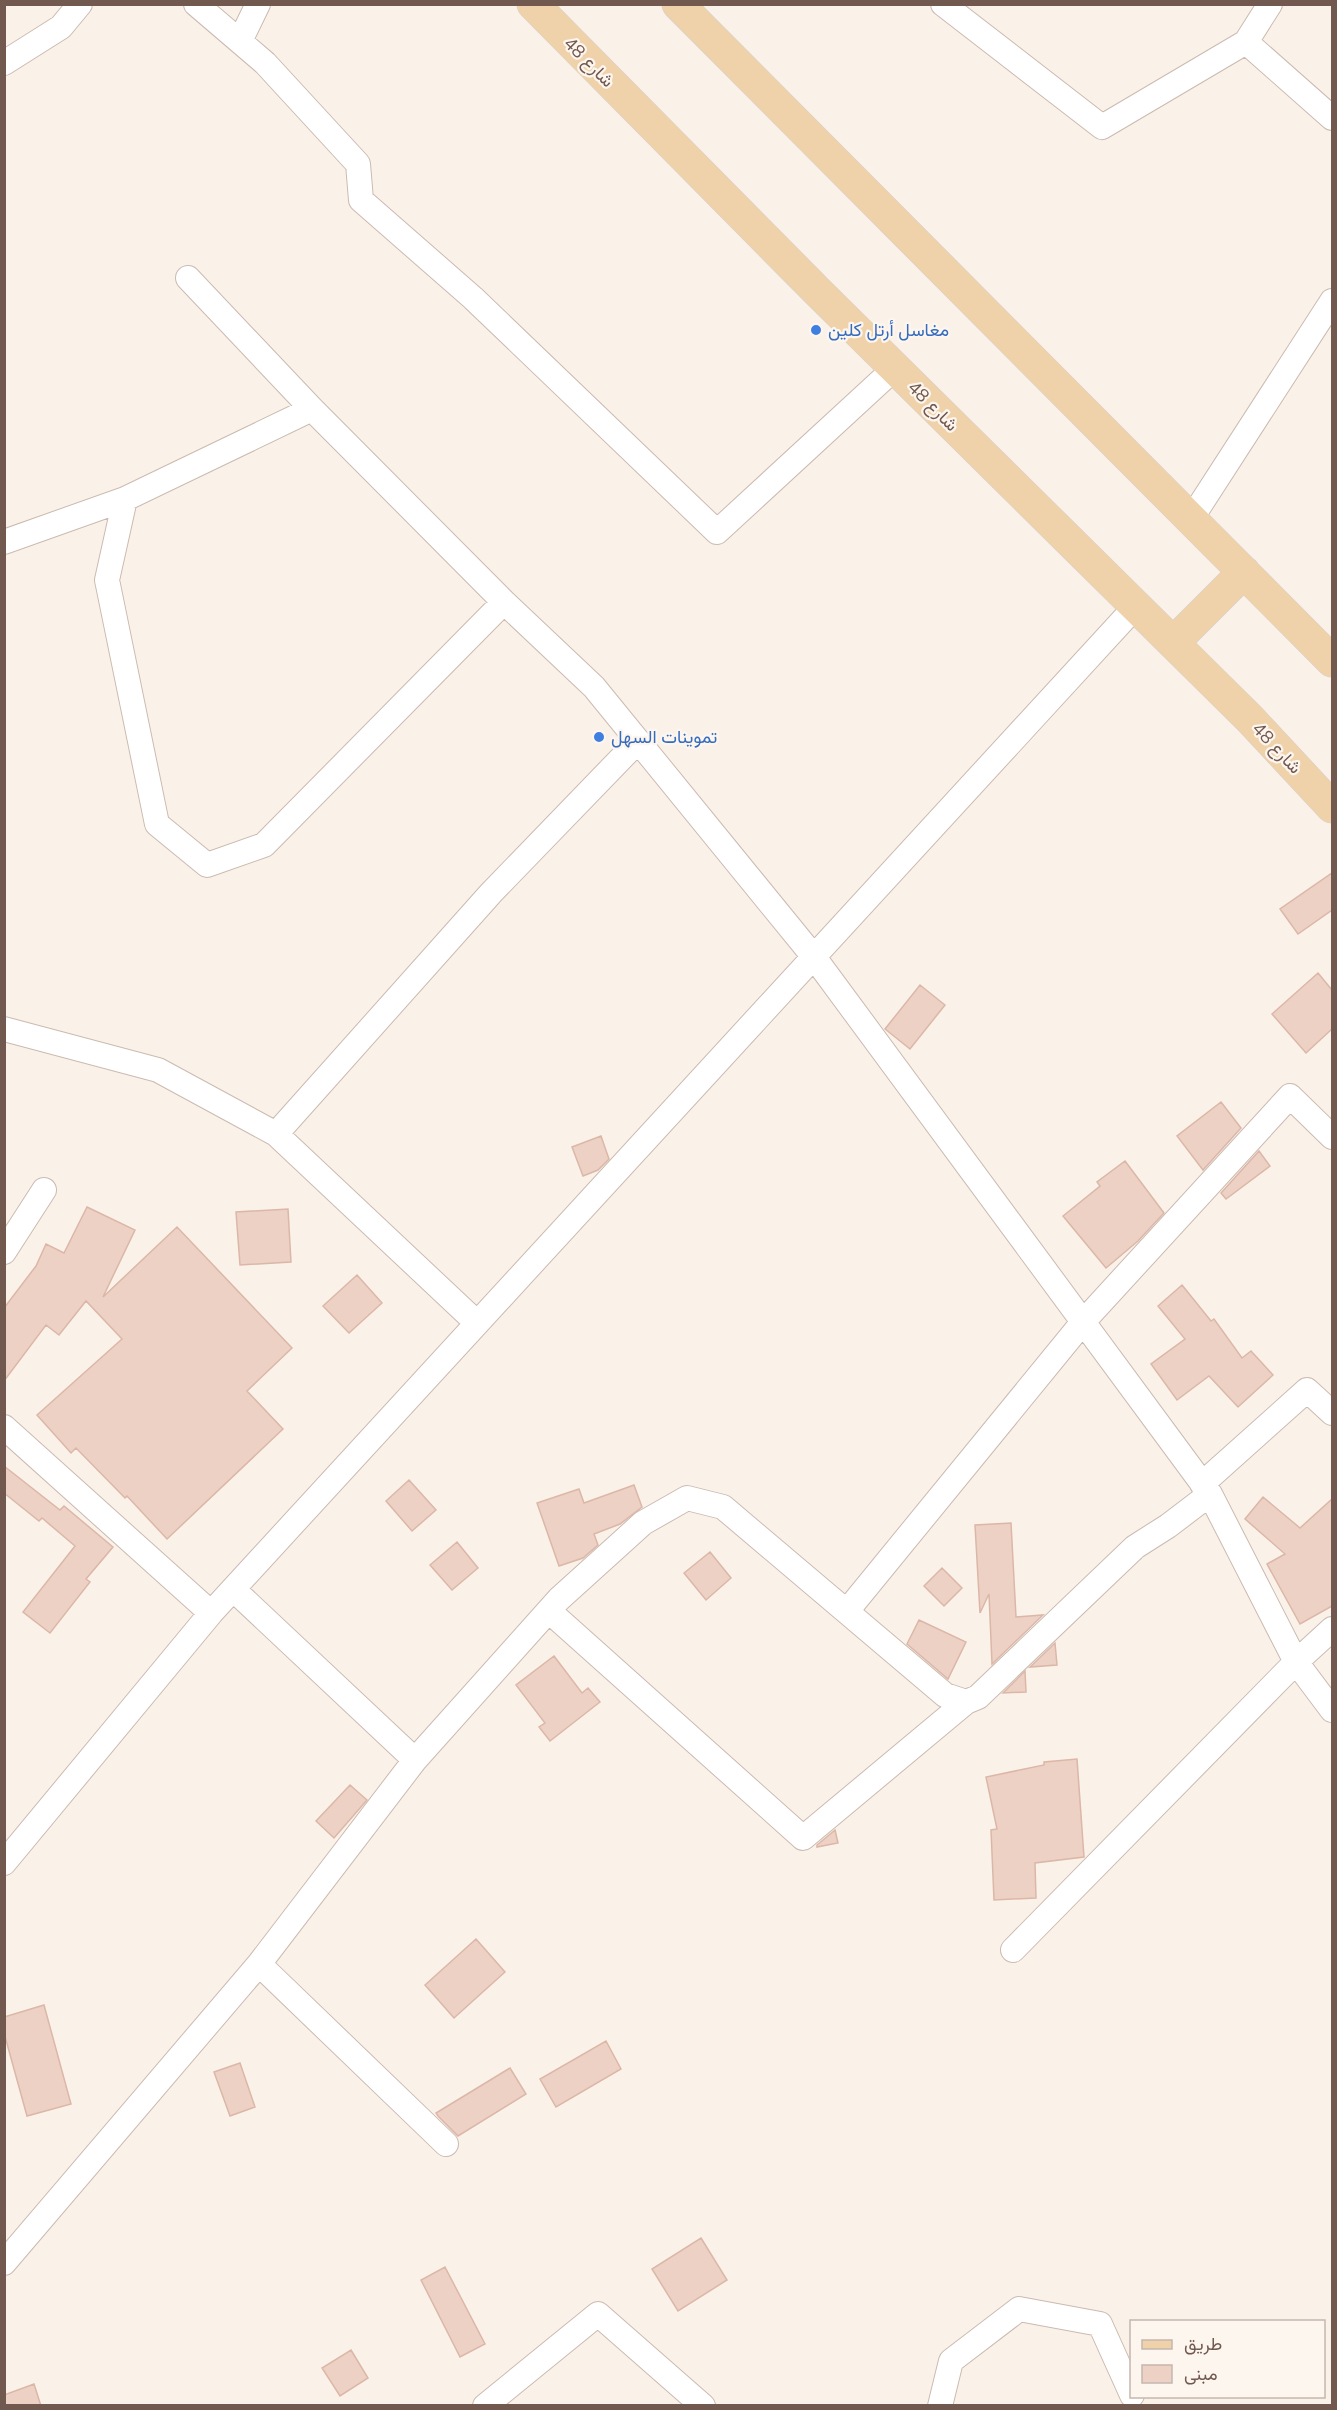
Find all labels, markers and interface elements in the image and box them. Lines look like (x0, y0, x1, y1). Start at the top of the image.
street label: شارع 48 (558, 31, 620, 93)
place label: مغاسل أرتل كلين (828, 318, 949, 341)
marker: مغاسل أرتل كلين (809, 323, 823, 337)
street label: شارع 48 (902, 375, 964, 437)
street label: شارع 48 (1247, 717, 1307, 779)
place label: تموينات السهل (611, 725, 717, 748)
marker: تموينات السهل (592, 730, 606, 744)
legend (1130, 2320, 1325, 2398)
text: طريق (1184, 2332, 1222, 2355)
text: مبنى (1184, 2362, 1218, 2385)

